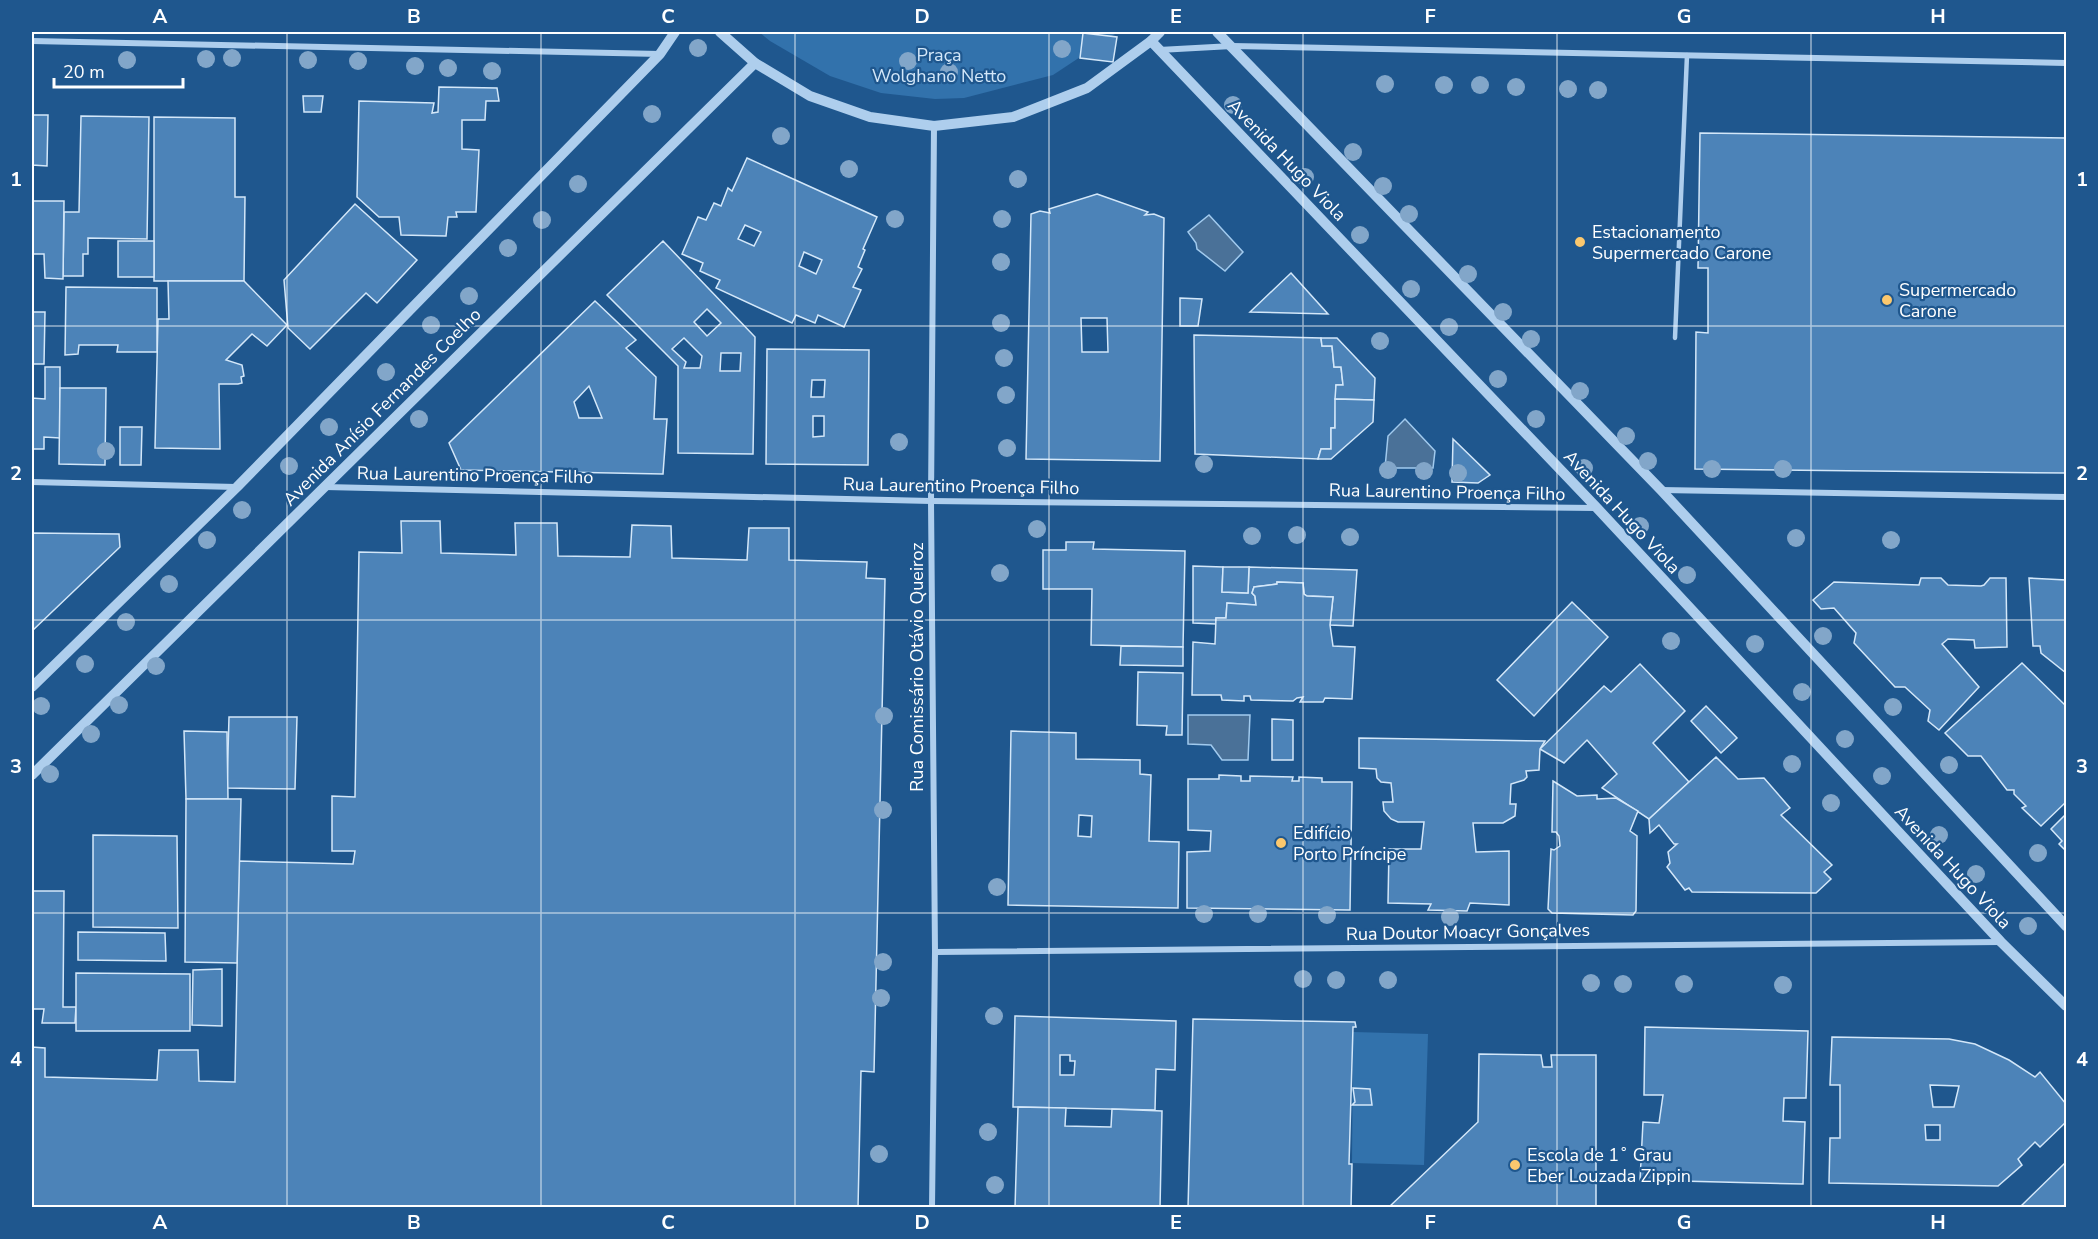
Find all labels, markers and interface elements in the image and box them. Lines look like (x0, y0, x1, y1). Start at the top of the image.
text: A (153, 3, 168, 30)
text: B (407, 3, 421, 30)
text: C (661, 3, 675, 30)
text: D (914, 3, 930, 30)
text: E (1170, 3, 1182, 30)
text: F (1424, 3, 1436, 30)
text: G (1677, 3, 1691, 30)
text: H (1930, 3, 1946, 30)
park label: Praça Wolghano Netto (872, 43, 1006, 88)
scale bar (54, 51, 183, 89)
text: 20 m (63, 60, 105, 84)
street label: Avenida Hugo Viola (1222, 94, 1352, 226)
text: 1 (10, 166, 22, 193)
text: 1 (2076, 166, 2088, 193)
place label: Estacionamento Supermercado Carone (1592, 220, 1771, 265)
marker: Estacionamento Supermercado Carone (1573, 235, 1587, 249)
place label: Supermercado Carone (1899, 278, 2016, 323)
marker: Supermercado Carone (1880, 293, 1894, 307)
street label: Avenida Anísio Fernandes Coelho (278, 303, 486, 511)
street label: Avenida Hugo Viola (1558, 445, 1686, 579)
text: 2 (10, 460, 22, 487)
text: 2 (2076, 460, 2088, 487)
street label: Rua Laurentino Proença Filho (357, 461, 593, 489)
street label: Rua Laurentino Proença Filho (843, 472, 1079, 500)
street label: Rua Laurentino Proença Filho (1329, 478, 1565, 506)
street label: Rua Comissário Otávio Queiroz (905, 542, 929, 792)
text: 3 (10, 753, 22, 780)
text: 3 (2076, 753, 2088, 780)
street label: Avenida Hugo Viola (1889, 800, 2017, 934)
place label: Edifício Porto Príncipe (1293, 821, 1406, 866)
marker: Edifício Porto Príncipe (1274, 836, 1288, 850)
street label: Rua Doutor Moacyr Gonçalves (1346, 918, 1590, 946)
text: 4 (10, 1046, 22, 1073)
text: 4 (2076, 1046, 2088, 1073)
place label: Escola de 1˚ Grau Eber Louzada Zippin (1527, 1143, 1691, 1188)
marker: Escola de 1˚ Grau Eber Louzada Zippin (1508, 1158, 1522, 1172)
text: A (153, 1209, 168, 1236)
text: B (407, 1209, 421, 1236)
text: C (661, 1209, 675, 1236)
text: D (914, 1209, 930, 1236)
text: E (1170, 1209, 1182, 1236)
text: F (1424, 1209, 1436, 1236)
text: G (1677, 1209, 1691, 1236)
text: H (1930, 1209, 1946, 1236)

